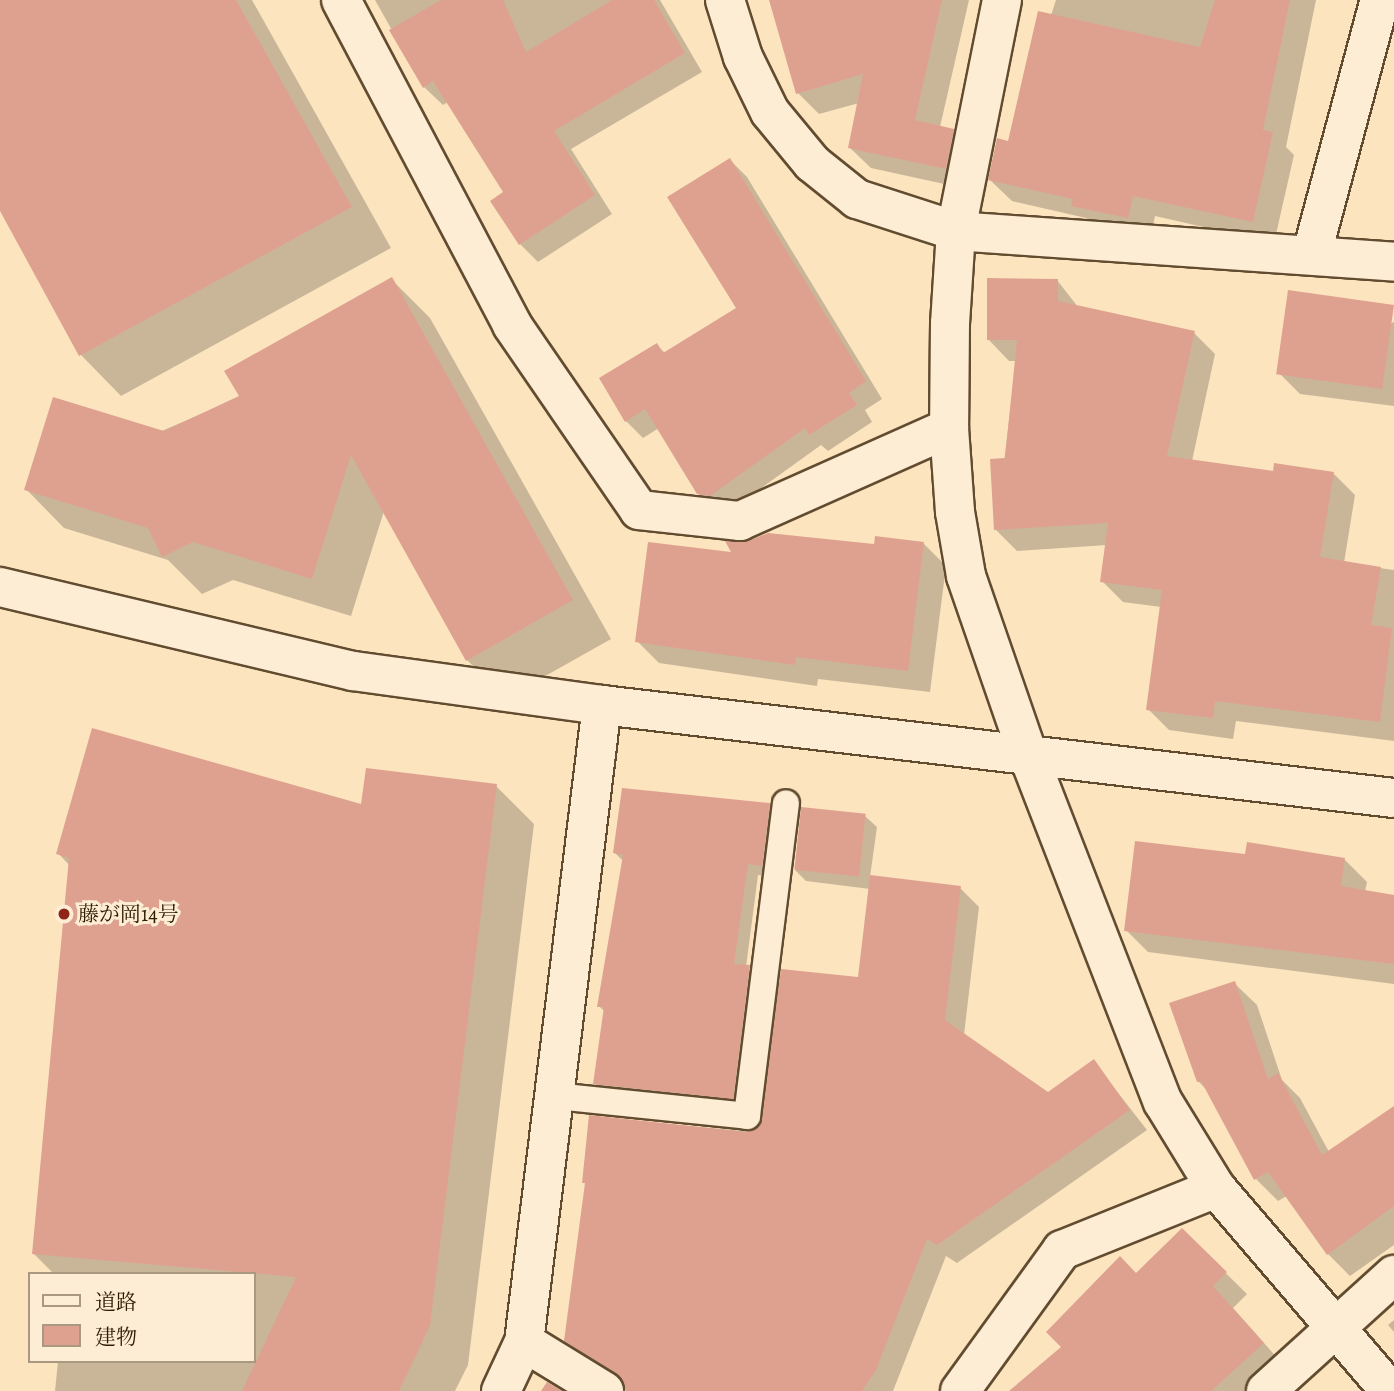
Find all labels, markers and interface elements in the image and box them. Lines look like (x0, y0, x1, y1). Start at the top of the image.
place label: 藤が岡14号 (78, 901, 179, 927)
marker: 藤が岡14号 (56, 906, 72, 922)
legend (28, 1272, 256, 1363)
text: 道路 (95, 1288, 137, 1316)
text: 建物 (95, 1323, 137, 1351)

